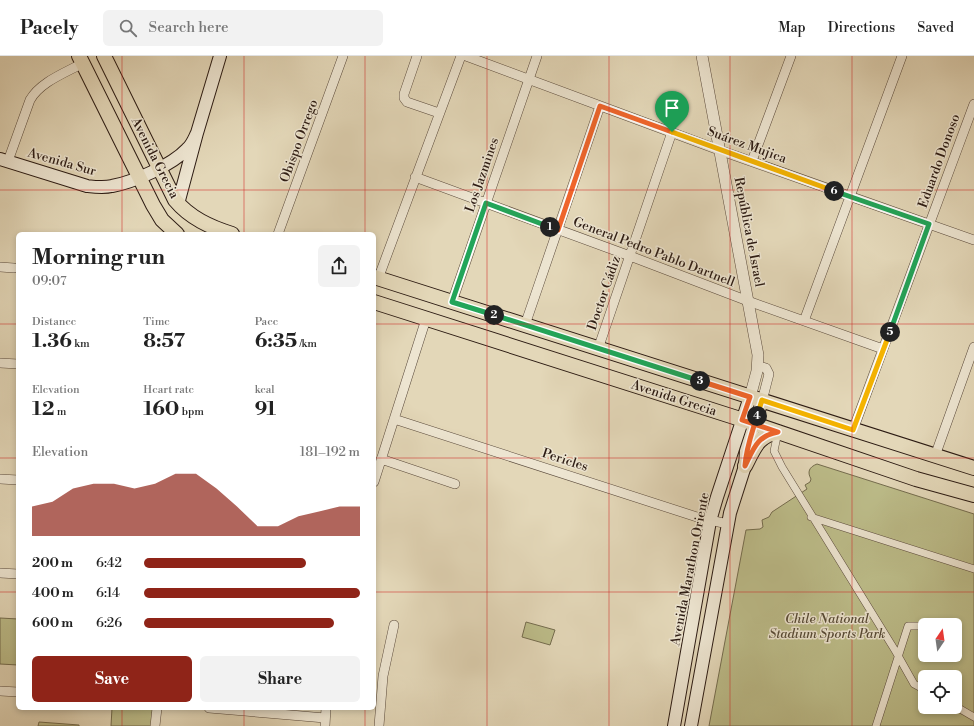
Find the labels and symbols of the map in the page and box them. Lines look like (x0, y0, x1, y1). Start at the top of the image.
pin (655, 91, 689, 132)
street label: Obispo Orrego (277, 97, 321, 185)
street label: Eduardo Donoso (915, 112, 963, 210)
street label: Avenida Grecia (127, 114, 182, 202)
street label: Suárez Mujica (705, 123, 789, 167)
street label: Los Jazmines (462, 135, 502, 215)
street label: Avenida Sur (25, 144, 98, 179)
street label: República de Israel (731, 176, 768, 288)
pin: 6 (824, 181, 844, 201)
street label: General Pedro Pablo Dartnell (571, 214, 737, 290)
pin: 1 (540, 217, 560, 237)
street label: Doctor Cádiz (584, 254, 624, 332)
pin: 2 (484, 305, 504, 325)
pin: 5 (880, 322, 900, 342)
pin: 3 (690, 371, 710, 391)
street label: Avenida Grecia (628, 376, 719, 419)
pin: 4 (747, 406, 767, 426)
street label: Pericles (540, 445, 590, 475)
street label: Avenida Marathon Oriente (667, 491, 713, 648)
park label: Chile National Stadium Sports Park (769, 611, 886, 642)
north arrow (918, 618, 962, 662)

